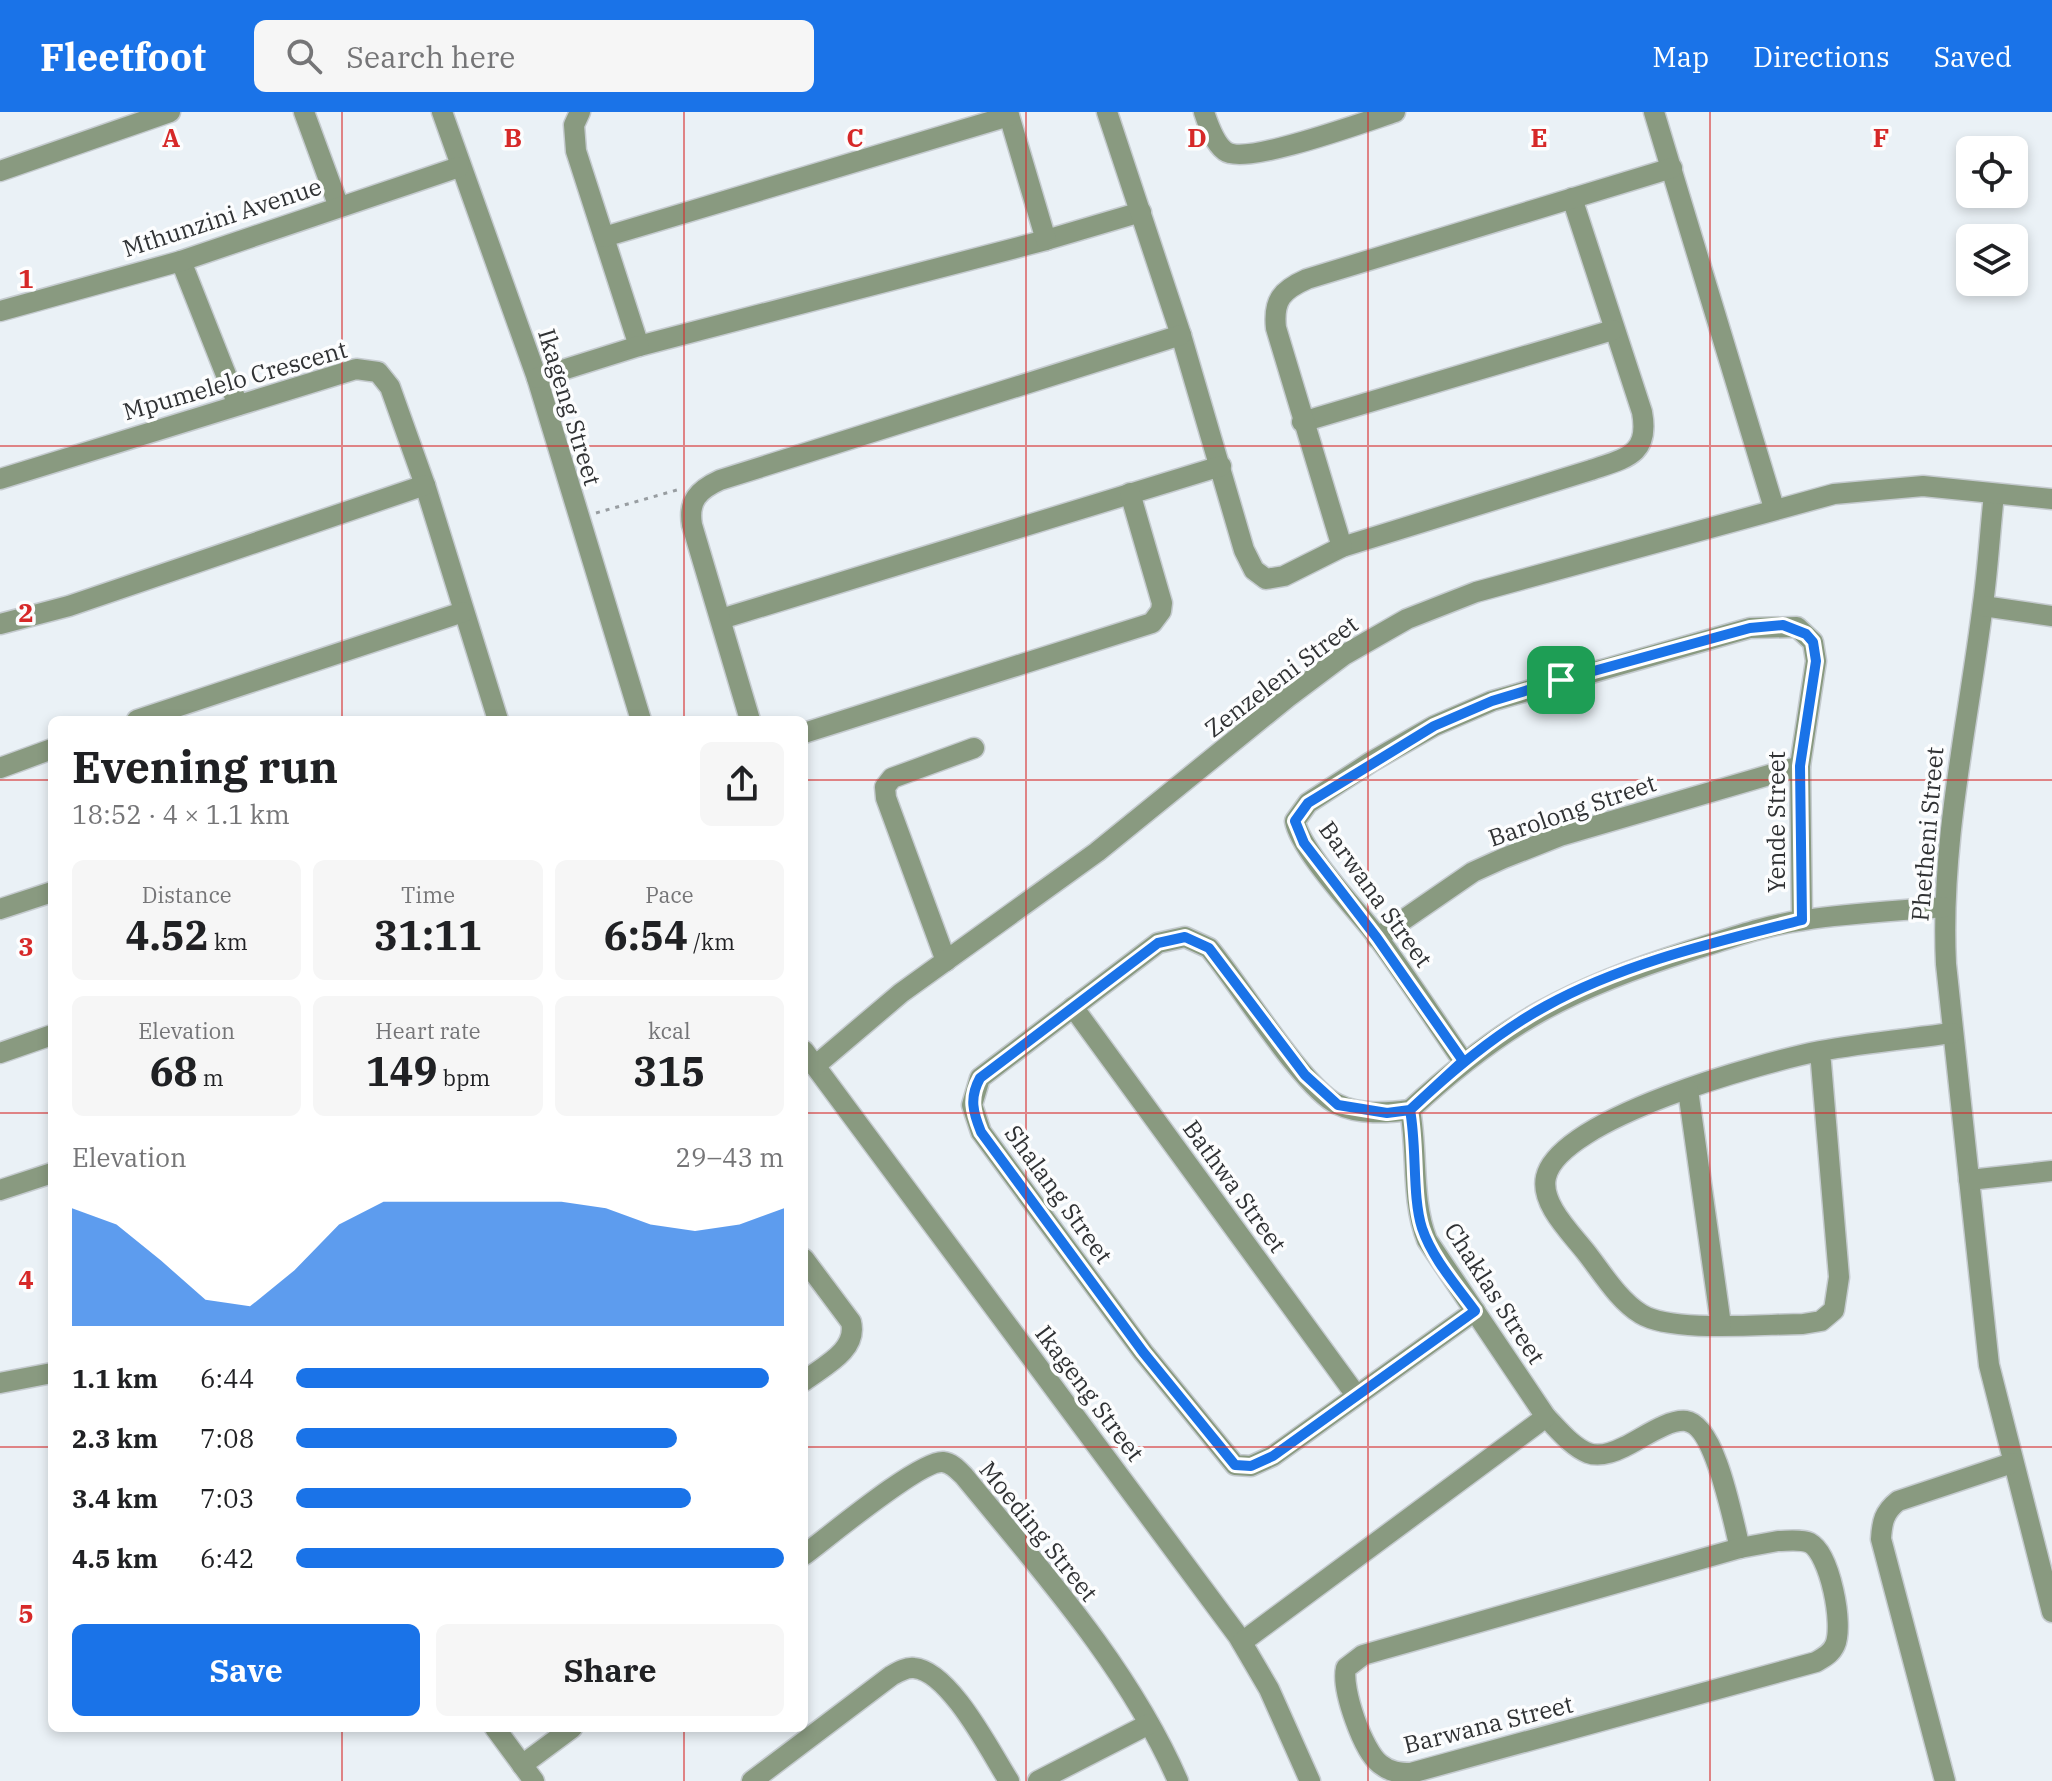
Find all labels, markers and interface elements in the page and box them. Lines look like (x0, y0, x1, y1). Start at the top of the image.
search box (254, 20, 814, 92)
text: Fleetfoot (40, 32, 206, 81)
icon: search (282, 34, 326, 78)
text: Search here (346, 37, 515, 76)
text: Map (1652, 38, 1709, 75)
text: Directions (1753, 38, 1890, 75)
text: Saved (1934, 38, 2012, 75)
text: A (162, 120, 180, 154)
text: B (504, 120, 522, 154)
text: C (846, 120, 864, 154)
text: D (1187, 120, 1207, 154)
text: E (1530, 120, 1548, 154)
text: F (1873, 120, 1889, 154)
map controls (1956, 136, 2028, 296)
button: locate (1956, 136, 2028, 208)
street label: Mthunzini Avenue (119, 170, 325, 264)
button: layers (1956, 224, 2028, 296)
text: 1 (18, 261, 34, 295)
street label: Ikageng Street (531, 325, 609, 489)
street label: Mpumelelo Crescent (119, 333, 351, 427)
text: 2 (18, 595, 34, 629)
street label: Zenzeleni Street (1198, 608, 1364, 744)
pin (1527, 646, 1595, 714)
icon: arrive (1539, 658, 1583, 702)
text: Evening run (72, 738, 338, 795)
button: share (700, 742, 784, 826)
street label: Phetheni Street (1903, 745, 1951, 923)
street label: Yende Street (1760, 751, 1792, 893)
street label: Barolong Street (1484, 766, 1660, 854)
text: 18:52 · 4 × 1.1 km (72, 797, 290, 831)
street label: Barwana Street (1312, 814, 1440, 974)
text: Distance (142, 880, 232, 909)
text: Time (401, 880, 455, 909)
text: Pace (645, 880, 694, 909)
text: 4.52 (126, 909, 209, 961)
text: 31:11 (374, 909, 482, 961)
text: 6:54 (604, 909, 688, 961)
text: km (209, 927, 248, 956)
text: /km (688, 927, 735, 956)
text: 3 (18, 929, 34, 963)
text: Elevation (138, 1016, 235, 1045)
text: Heart rate (375, 1016, 481, 1045)
text: kcal (648, 1016, 691, 1045)
text: 68 (150, 1045, 198, 1097)
text: 149 (366, 1045, 438, 1097)
text: 315 (633, 1045, 705, 1097)
text: m (198, 1063, 224, 1092)
text: bpm (438, 1063, 490, 1092)
street label: Bathwa Street (1176, 1113, 1294, 1259)
street label: Shalang Street (998, 1118, 1120, 1270)
text: Elevation (72, 1140, 187, 1174)
text: 29–43 m (676, 1140, 784, 1174)
street label: Chaklas Street (1437, 1216, 1553, 1370)
text: 4 (18, 1262, 34, 1296)
street label: Ikageng Street (1028, 1318, 1152, 1468)
text: 1.1 km (72, 1361, 158, 1395)
text: 6:44 (200, 1361, 254, 1395)
text: 2.3 km (72, 1421, 158, 1455)
text: 7:08 (200, 1421, 254, 1455)
street label: Moeding Street (973, 1454, 1105, 1608)
text: 3.4 km (72, 1481, 158, 1515)
text: 7:03 (200, 1481, 254, 1515)
text: 4.5 km (72, 1541, 158, 1575)
text: 6:42 (200, 1541, 254, 1575)
text: 5 (18, 1596, 34, 1630)
button: Save (72, 1624, 420, 1716)
button: Share (436, 1624, 784, 1716)
street label: Barwana Street (1400, 1687, 1576, 1761)

